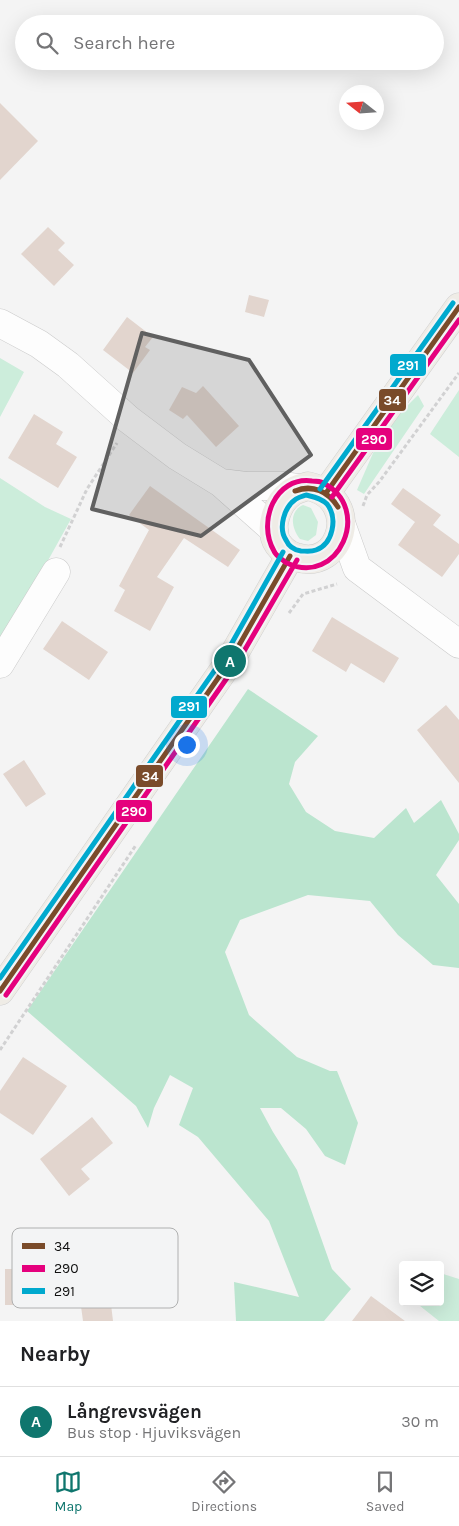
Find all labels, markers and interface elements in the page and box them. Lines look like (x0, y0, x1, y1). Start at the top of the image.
search box (15, 15, 444, 70)
icon: search (33, 29, 61, 57)
text: Search here (73, 32, 175, 54)
north arrow (339, 85, 384, 130)
line badge: 291 (389, 353, 427, 377)
text: 291 (397, 357, 419, 374)
line badge: 34 (378, 388, 407, 412)
text: 34 (383, 392, 401, 409)
line badge: 290 (355, 427, 393, 451)
text: 290 (361, 431, 387, 448)
pin: A (214, 642, 246, 680)
line badge: 291 (170, 695, 208, 719)
text: 291 (178, 698, 200, 715)
your location (174, 732, 200, 758)
line badge: 34 (135, 764, 164, 788)
text: 34 (141, 768, 159, 785)
line badge: 290 (115, 799, 153, 823)
text: 290 (121, 803, 147, 820)
legend (12, 1228, 178, 1308)
text: 34 (54, 1238, 70, 1255)
text: 290 (54, 1260, 79, 1277)
map controls (399, 1261, 444, 1306)
button: layers (399, 1261, 444, 1306)
text: 291 (54, 1283, 75, 1300)
text: Nearby (20, 1342, 90, 1366)
text: Långrevsvägen (67, 1401, 202, 1423)
text: A (31, 1412, 41, 1431)
text: 30 m (401, 1412, 439, 1431)
text: Bus stop · Hjuviksvägen (67, 1423, 241, 1442)
tab: Map (54, 1468, 82, 1515)
tab: Directions (191, 1468, 257, 1515)
tab: Saved (366, 1468, 405, 1515)

